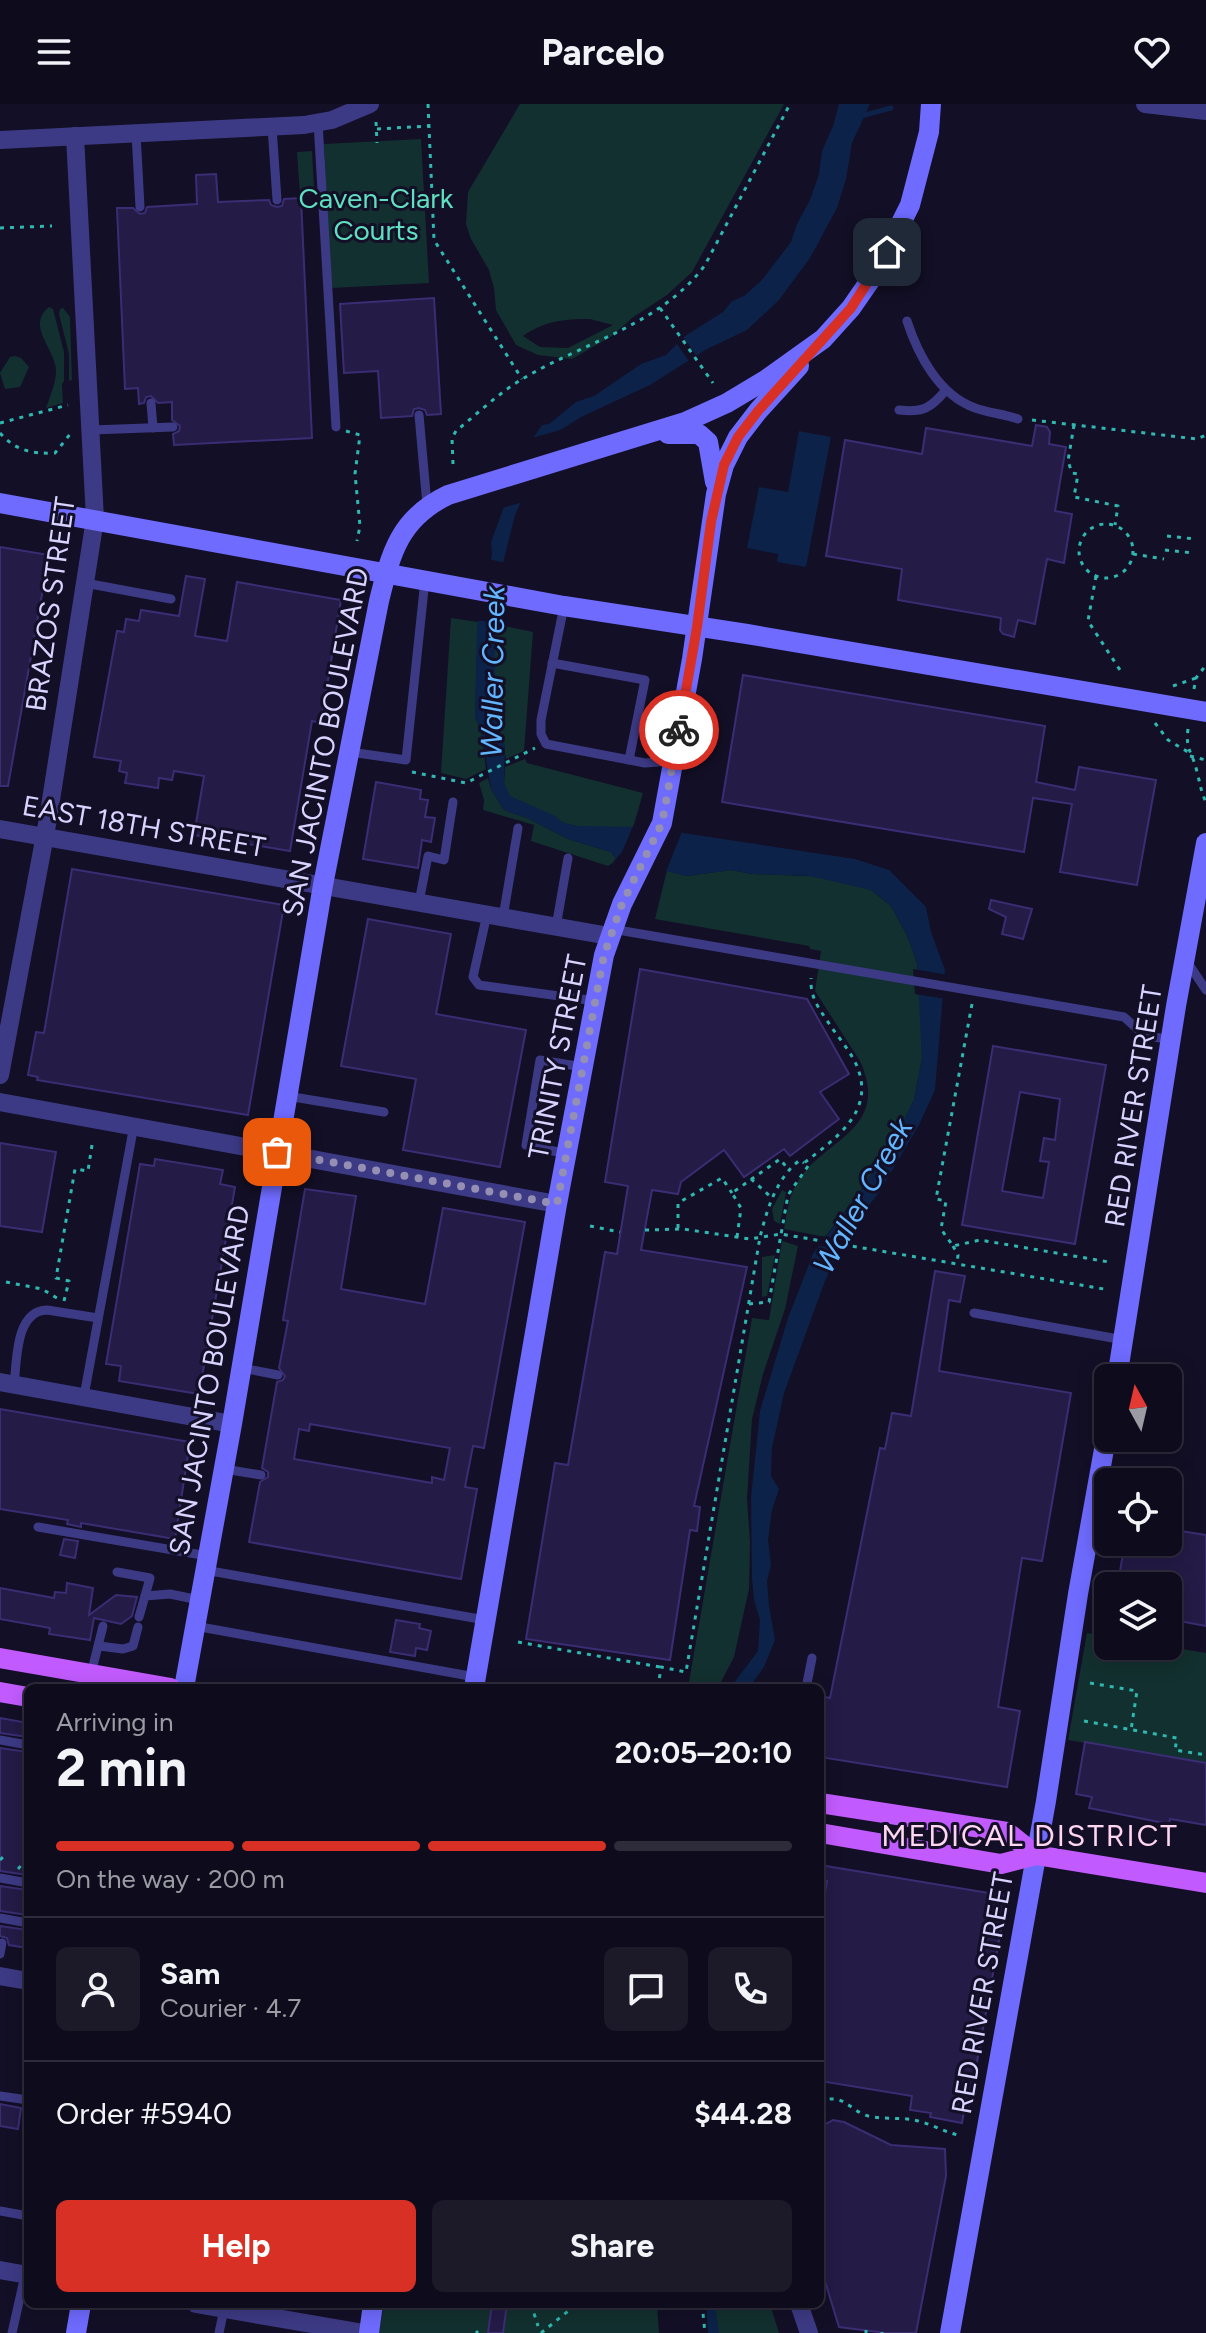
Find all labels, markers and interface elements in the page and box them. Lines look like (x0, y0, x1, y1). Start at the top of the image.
icon: menu (32, 30, 76, 74)
icon: heart (1130, 30, 1174, 74)
text: Parcelo (541, 31, 665, 74)
park label: Caven-Clark Courts (299, 181, 454, 247)
pin (853, 218, 921, 286)
icon: home (865, 230, 909, 274)
street label: BRAZOS STREET (18, 494, 82, 713)
street label: SAN JACINTO BOULEVARD (274, 565, 376, 919)
water label: Waller Creek (473, 584, 513, 758)
courier (639, 690, 719, 770)
icon: bike (657, 708, 701, 752)
street label: EAST 18TH STREET (20, 788, 269, 864)
street label: TRINITY STREET (520, 951, 594, 1162)
street label: RED RIVER STREET (1097, 982, 1169, 1229)
water label: Waller Creek (805, 1110, 921, 1280)
pin (243, 1118, 311, 1186)
icon: bag (255, 1130, 299, 1174)
street label: SAN JACINTO BOULEVARD (161, 1202, 257, 1558)
north arrow (1094, 1364, 1182, 1452)
map controls (1094, 1364, 1182, 1660)
button: locate (1094, 1468, 1182, 1556)
button: layers (1094, 1572, 1182, 1660)
text: Arriving in (56, 1706, 174, 1738)
text: 20:05–20:10 (615, 1734, 792, 1771)
text: 2 min (56, 1737, 187, 1799)
district label: MEDICAL DISTRICT (881, 1817, 1179, 1854)
text: On the way · 200 m (56, 1863, 285, 1895)
street label: RED RIVER STREET (944, 1869, 1020, 2116)
button: person (56, 1947, 140, 2031)
button: chat (604, 1947, 688, 2031)
button: phone (708, 1947, 792, 2031)
text: Sam (160, 1955, 220, 1992)
text: Courier · 4.7 (160, 1992, 301, 2024)
text: Order #5940 (56, 2095, 232, 2132)
text: $44.28 (694, 2095, 792, 2132)
button: Help (56, 2200, 416, 2292)
button: Share (432, 2200, 792, 2292)

